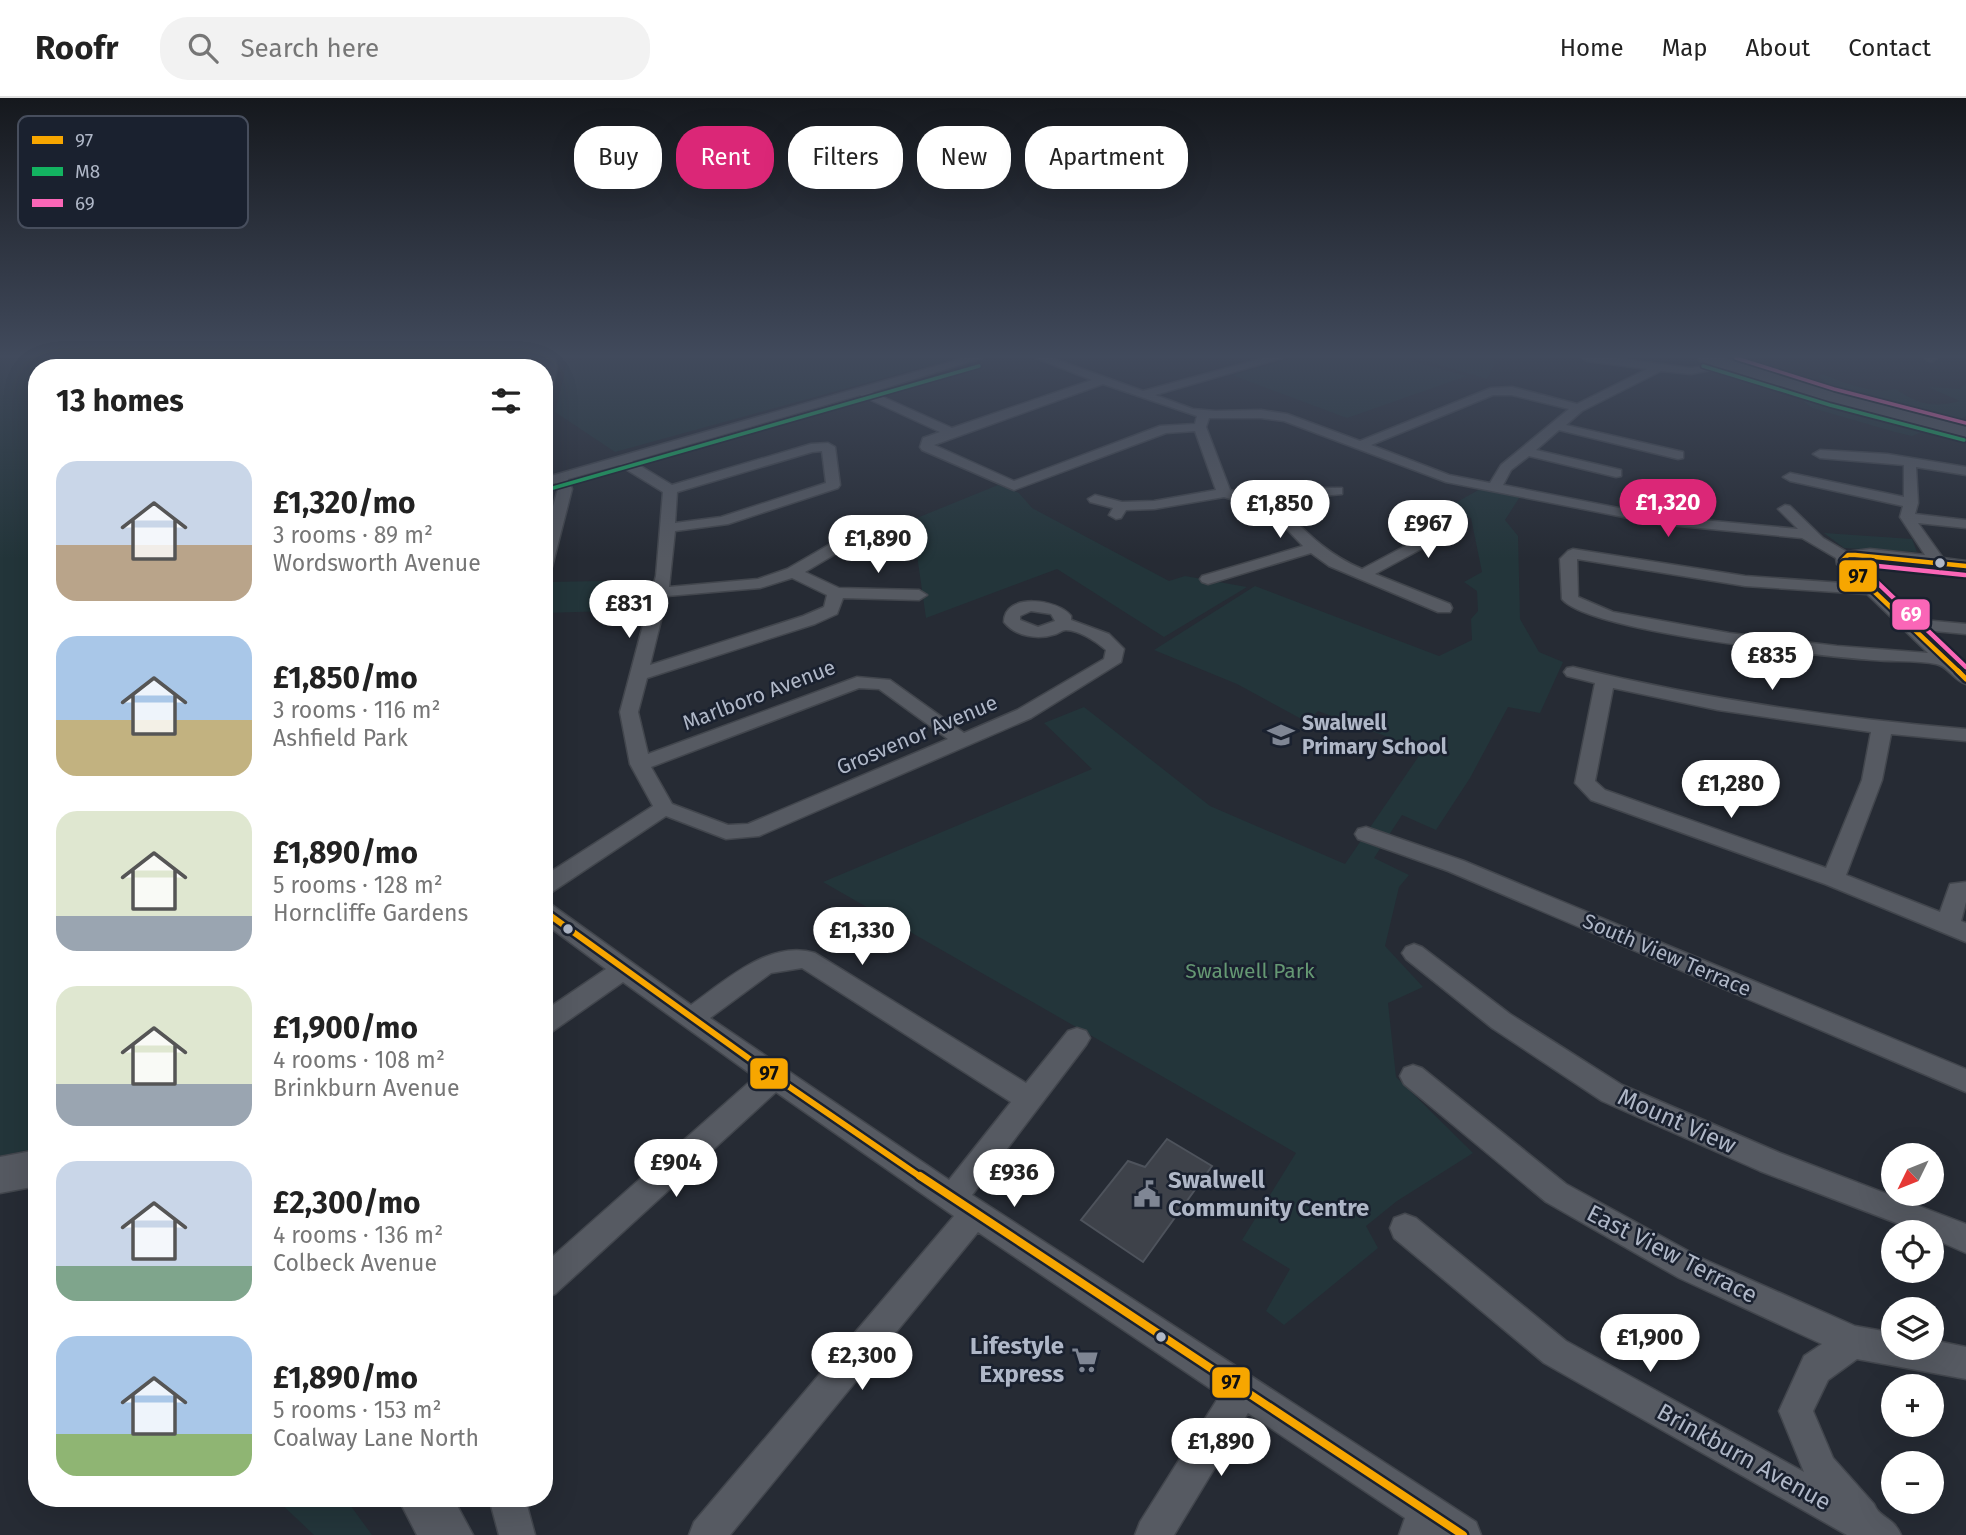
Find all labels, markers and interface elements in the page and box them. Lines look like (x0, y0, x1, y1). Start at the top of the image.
search box (160, 17, 650, 80)
text: Roofr (35, 28, 118, 68)
icon: search (184, 29, 222, 67)
text: Search here (240, 33, 379, 64)
text: Home (1560, 34, 1624, 62)
text: Map (1662, 34, 1708, 62)
text: About (1746, 34, 1810, 62)
text: Contact (1848, 34, 1931, 62)
legend (18, 116, 248, 228)
chip: Buy (574, 126, 662, 189)
chip: Rent (676, 126, 774, 189)
chip: Filters (788, 126, 903, 189)
chip: New (917, 126, 1011, 189)
chip: Apartment (1025, 126, 1188, 189)
text: 97 (75, 129, 93, 152)
text: M8 (75, 160, 100, 183)
text: 69 (75, 192, 95, 215)
icon: filters (487, 382, 525, 420)
text: 13 homes (56, 383, 184, 419)
pin: £1,850 (1223, 480, 1337, 540)
pin: £1,320 (1611, 480, 1725, 539)
text: £1,320/mo (273, 485, 416, 521)
text: £1,320 (1635, 488, 1701, 516)
icon: home (112, 489, 196, 573)
text: £1,850 (1247, 489, 1313, 517)
pin: £967 (1387, 500, 1469, 560)
text: £967 (1404, 509, 1452, 537)
pin: £1,890 (821, 516, 935, 575)
text: 3 rooms · 89 m² (273, 521, 433, 549)
text: £1,890 (845, 524, 912, 552)
text: Wordsworth Avenue (273, 549, 481, 577)
unlabelled marker (1933, 556, 1947, 570)
line badge: 97 (1838, 559, 1878, 593)
text: 97 (1848, 565, 1868, 588)
pin: £831 (588, 580, 670, 640)
text: £831 (605, 589, 653, 617)
line badge: 69 (1891, 598, 1931, 631)
text: 69 (1900, 603, 1922, 626)
pin: £835 (1731, 632, 1813, 692)
text: £835 (1747, 641, 1797, 669)
street label: Marlboro Avenue (679, 654, 839, 736)
text: £1,850/mo (273, 660, 418, 696)
icon: home (112, 664, 196, 748)
street label: Grosvenor Avenue (833, 689, 1001, 781)
text: 3 rooms · 116 m² (273, 696, 441, 724)
place label: Swalwell Primary School (1302, 710, 1448, 760)
school or university icon: Swalwell Primary School (1266, 720, 1296, 750)
text: Ashfield Park (273, 724, 408, 752)
pin: £1,280 (1674, 760, 1788, 820)
text: £1,280 (1698, 769, 1764, 797)
text: £1,890/mo (273, 835, 418, 871)
icon: home (112, 839, 196, 923)
text: 5 rooms · 128 m² (273, 871, 443, 899)
text: Horncliffe Gardens (273, 899, 468, 927)
pin: £1,330 (805, 908, 919, 967)
street label: South View Terrace (1579, 908, 1755, 1002)
text: £1,330 (829, 916, 895, 944)
unlabelled marker (561, 922, 575, 936)
park label: Swalwell Park (1185, 958, 1315, 984)
text: £1,900/mo (273, 1010, 418, 1046)
icon: home (112, 1014, 196, 1098)
text: 4 rooms · 108 m² (273, 1046, 445, 1074)
line badge: 97 (749, 1057, 789, 1090)
text: 97 (759, 1062, 779, 1085)
text: Brinkburn Avenue (273, 1074, 459, 1102)
street label: Mount View (1614, 1083, 1740, 1159)
pin: £904 (635, 1140, 717, 1199)
north arrow (1881, 1143, 1944, 1206)
map controls (1881, 1143, 1944, 1514)
text: £904 (650, 1148, 702, 1176)
pin: £936 (973, 1150, 1055, 1209)
text: £936 (989, 1158, 1039, 1186)
place label: Swalwell Community Centre (1168, 1166, 1369, 1222)
public building icon: Swalwell Community Centre (1132, 1179, 1162, 1209)
text: £2,300/mo (273, 1185, 421, 1221)
icon: home (112, 1189, 196, 1273)
street label: East View Terrace (1582, 1199, 1762, 1309)
button: locate (1881, 1220, 1944, 1283)
text: 4 rooms · 136 m² (273, 1221, 443, 1249)
text: Colbeck Avenue (273, 1249, 437, 1277)
button: layers (1881, 1297, 1944, 1360)
pin: £1,900 (1593, 1314, 1707, 1374)
text: £1,900 (1617, 1323, 1683, 1351)
unlabelled marker (1154, 1330, 1168, 1344)
pin: £2,300 (805, 1332, 919, 1392)
place label: Lifestyle Express (970, 1332, 1064, 1388)
text: £2,300 (827, 1341, 897, 1369)
supermarket icon: Lifestyle Express (1070, 1345, 1100, 1375)
text: £1,890/mo (273, 1360, 418, 1396)
icon: home (112, 1364, 196, 1448)
line badge: 97 (1211, 1366, 1251, 1399)
text: 97 (1221, 1371, 1241, 1394)
button: + (1881, 1374, 1944, 1437)
text: 5 rooms · 153 m² (273, 1396, 442, 1424)
street label: Brinkburn Avenue (1652, 1398, 1836, 1516)
pin: £1,890 (1164, 1418, 1278, 1478)
text: Coalway Lane North (273, 1424, 479, 1452)
text: £1,890 (1188, 1427, 1255, 1455)
button: − (1881, 1451, 1944, 1514)

